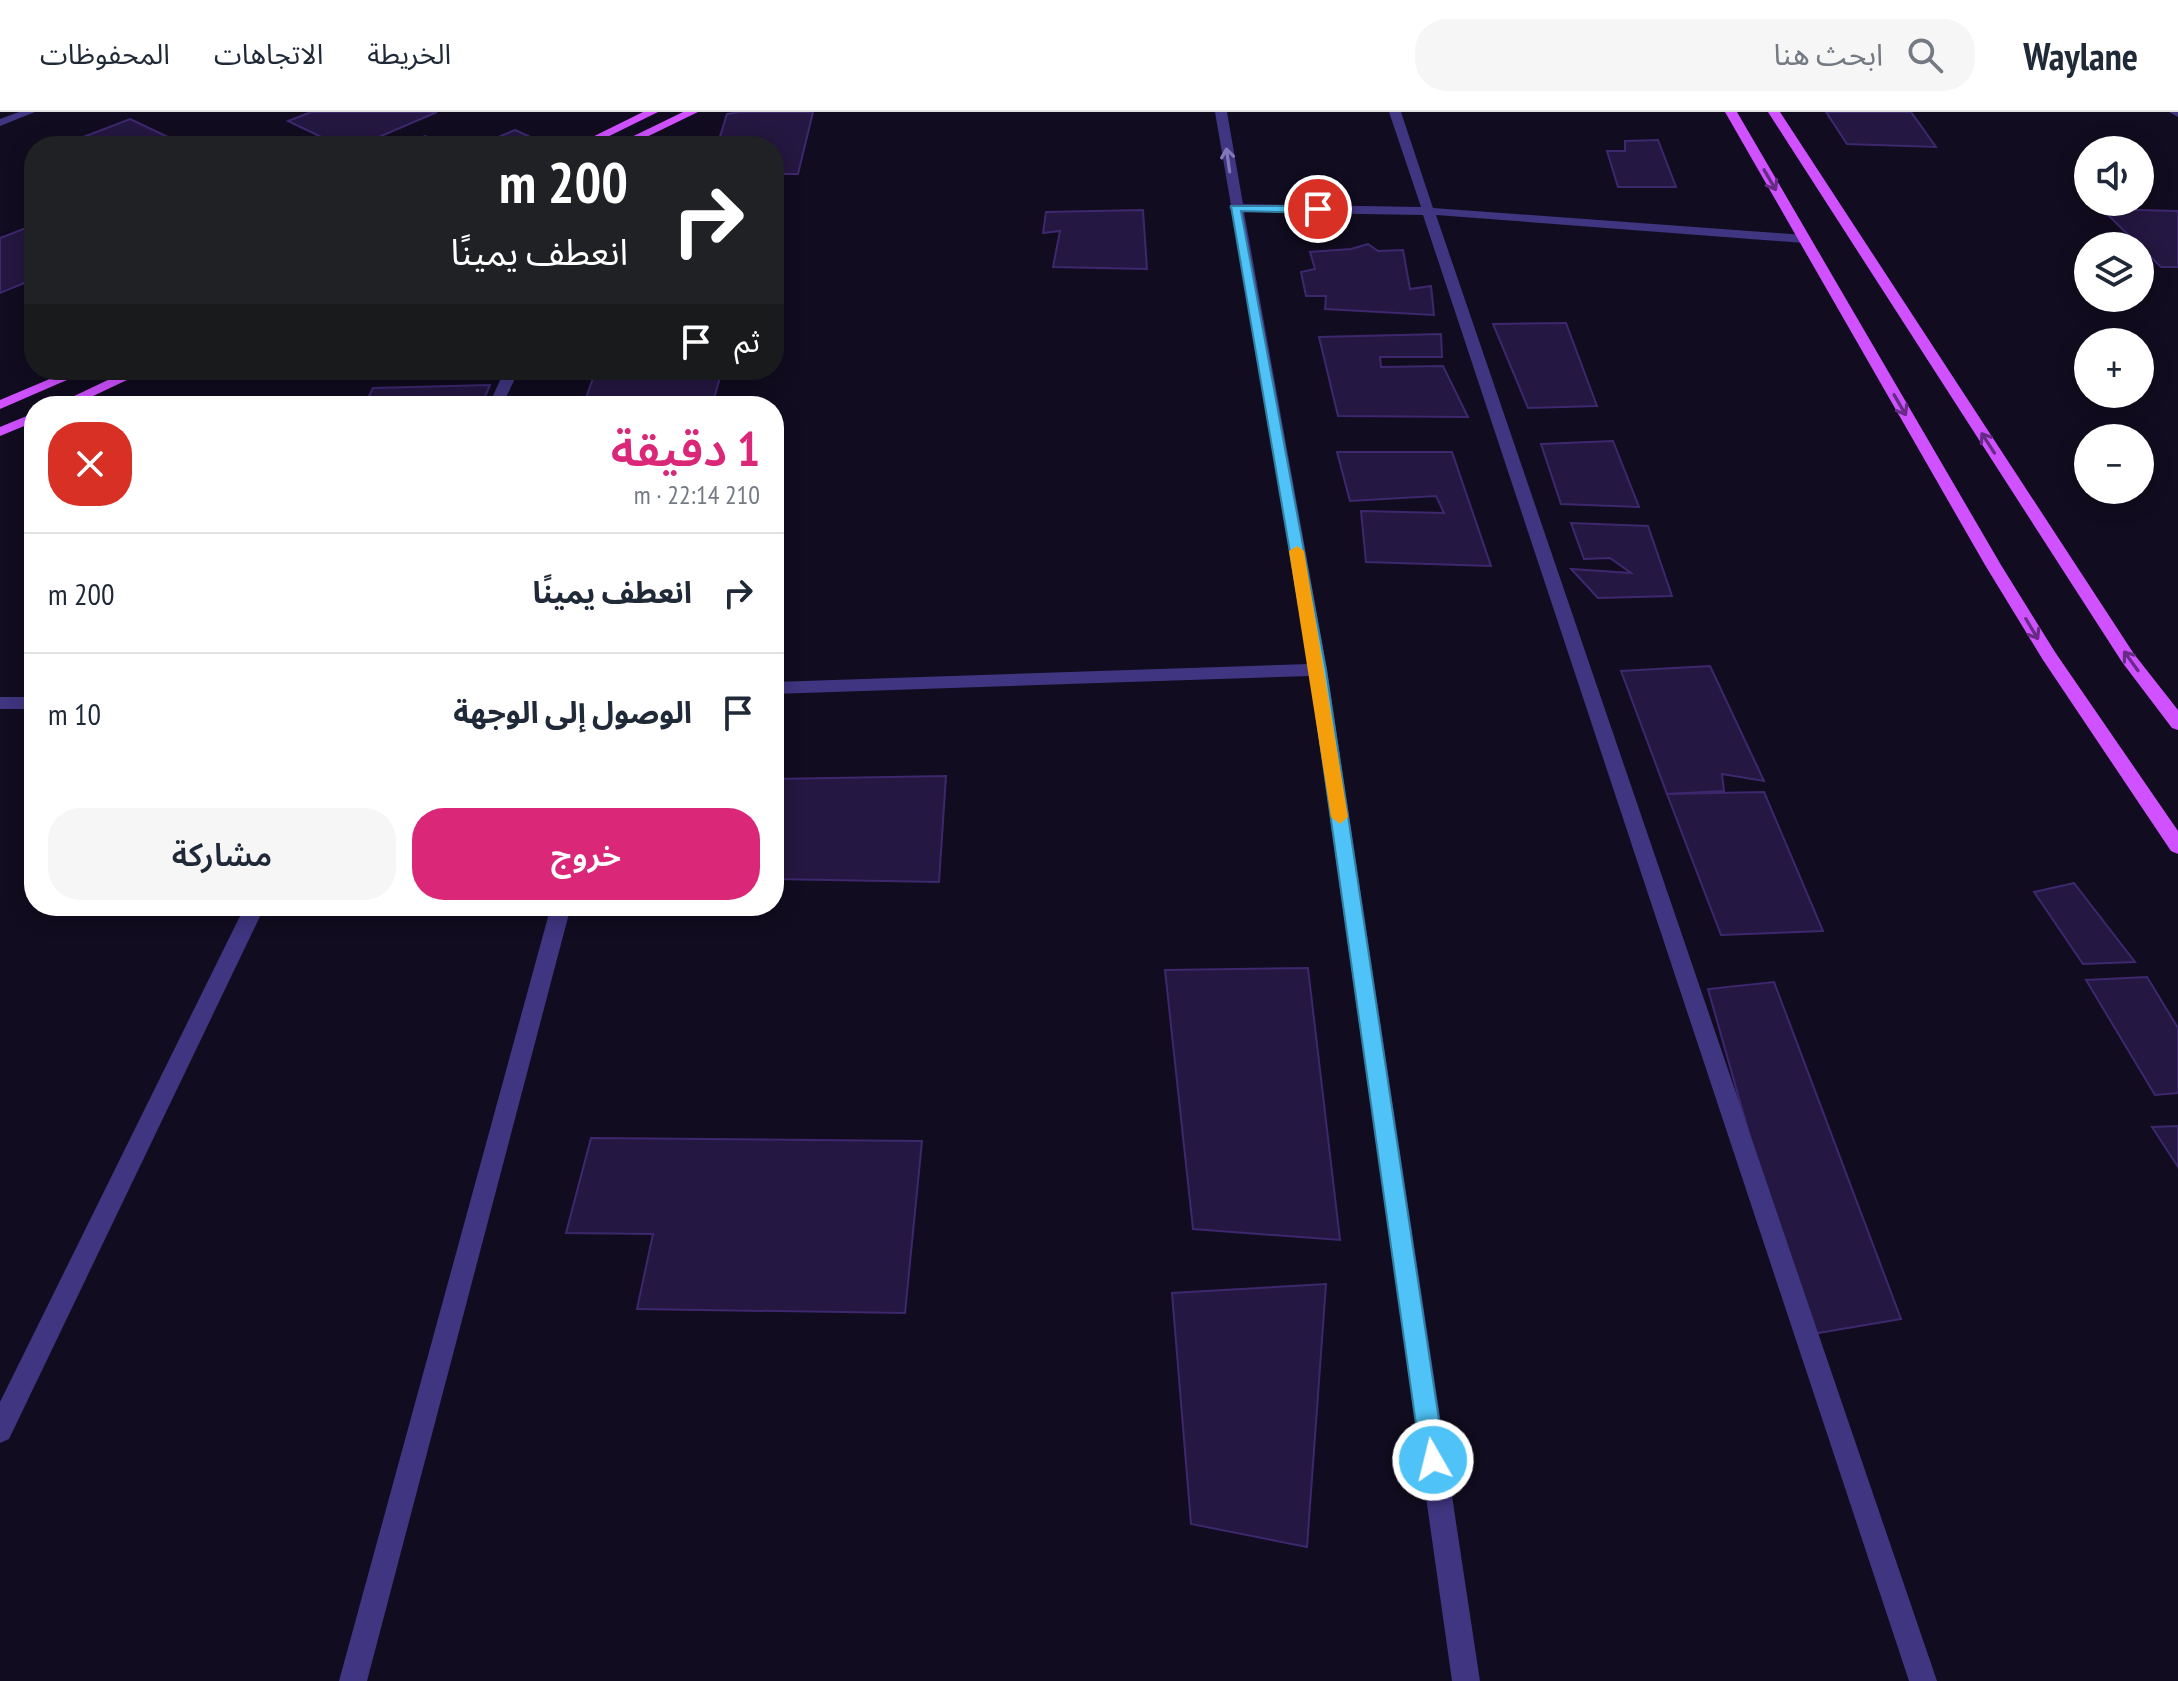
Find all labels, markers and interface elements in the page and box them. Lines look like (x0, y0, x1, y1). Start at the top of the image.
search box (1415, 19, 1975, 91)
text: Waylane (2023, 31, 2138, 80)
icon: search (1903, 33, 1947, 77)
text: ابحث هنا (1773, 34, 1883, 73)
text: المحفوظات (40, 35, 170, 72)
text: الاتجاهات (214, 35, 323, 72)
text: الخريطة (367, 35, 451, 72)
map controls (2074, 136, 2154, 504)
button: sound (2074, 136, 2154, 216)
text: 200 m (499, 146, 628, 218)
one-way arrow (1220, 148, 1235, 173)
icon: right (656, 168, 760, 272)
one-way arrow (1762, 168, 1778, 191)
pin (1284, 175, 1352, 243)
icon: arrive (1296, 187, 1340, 231)
text: انعطف يمينًا (450, 228, 628, 275)
button: layers (2074, 232, 2154, 312)
icon: arrive (674, 320, 718, 364)
text: ثم (734, 321, 760, 360)
button: + (2074, 328, 2154, 408)
one-way arrow (1892, 393, 1908, 416)
text: 1 دقيقة (611, 417, 760, 479)
button: close (48, 422, 132, 506)
button: − (2074, 424, 2154, 504)
one-way arrow (1980, 433, 1997, 455)
text: 210 m · 22:14 (634, 478, 760, 511)
icon: right (716, 571, 760, 615)
text: انعطف يمينًا (532, 572, 692, 611)
text: 200 m (48, 574, 114, 613)
one-way arrow (2024, 617, 2040, 640)
one-way arrow (2122, 651, 2139, 672)
icon: arrive (716, 691, 760, 735)
text: الوصول إلى الوجهة (453, 692, 692, 731)
text: 10 m (48, 694, 101, 733)
button: مشاركة (48, 808, 396, 900)
button: خروج (412, 808, 760, 900)
position arrow (1391, 1418, 1475, 1502)

